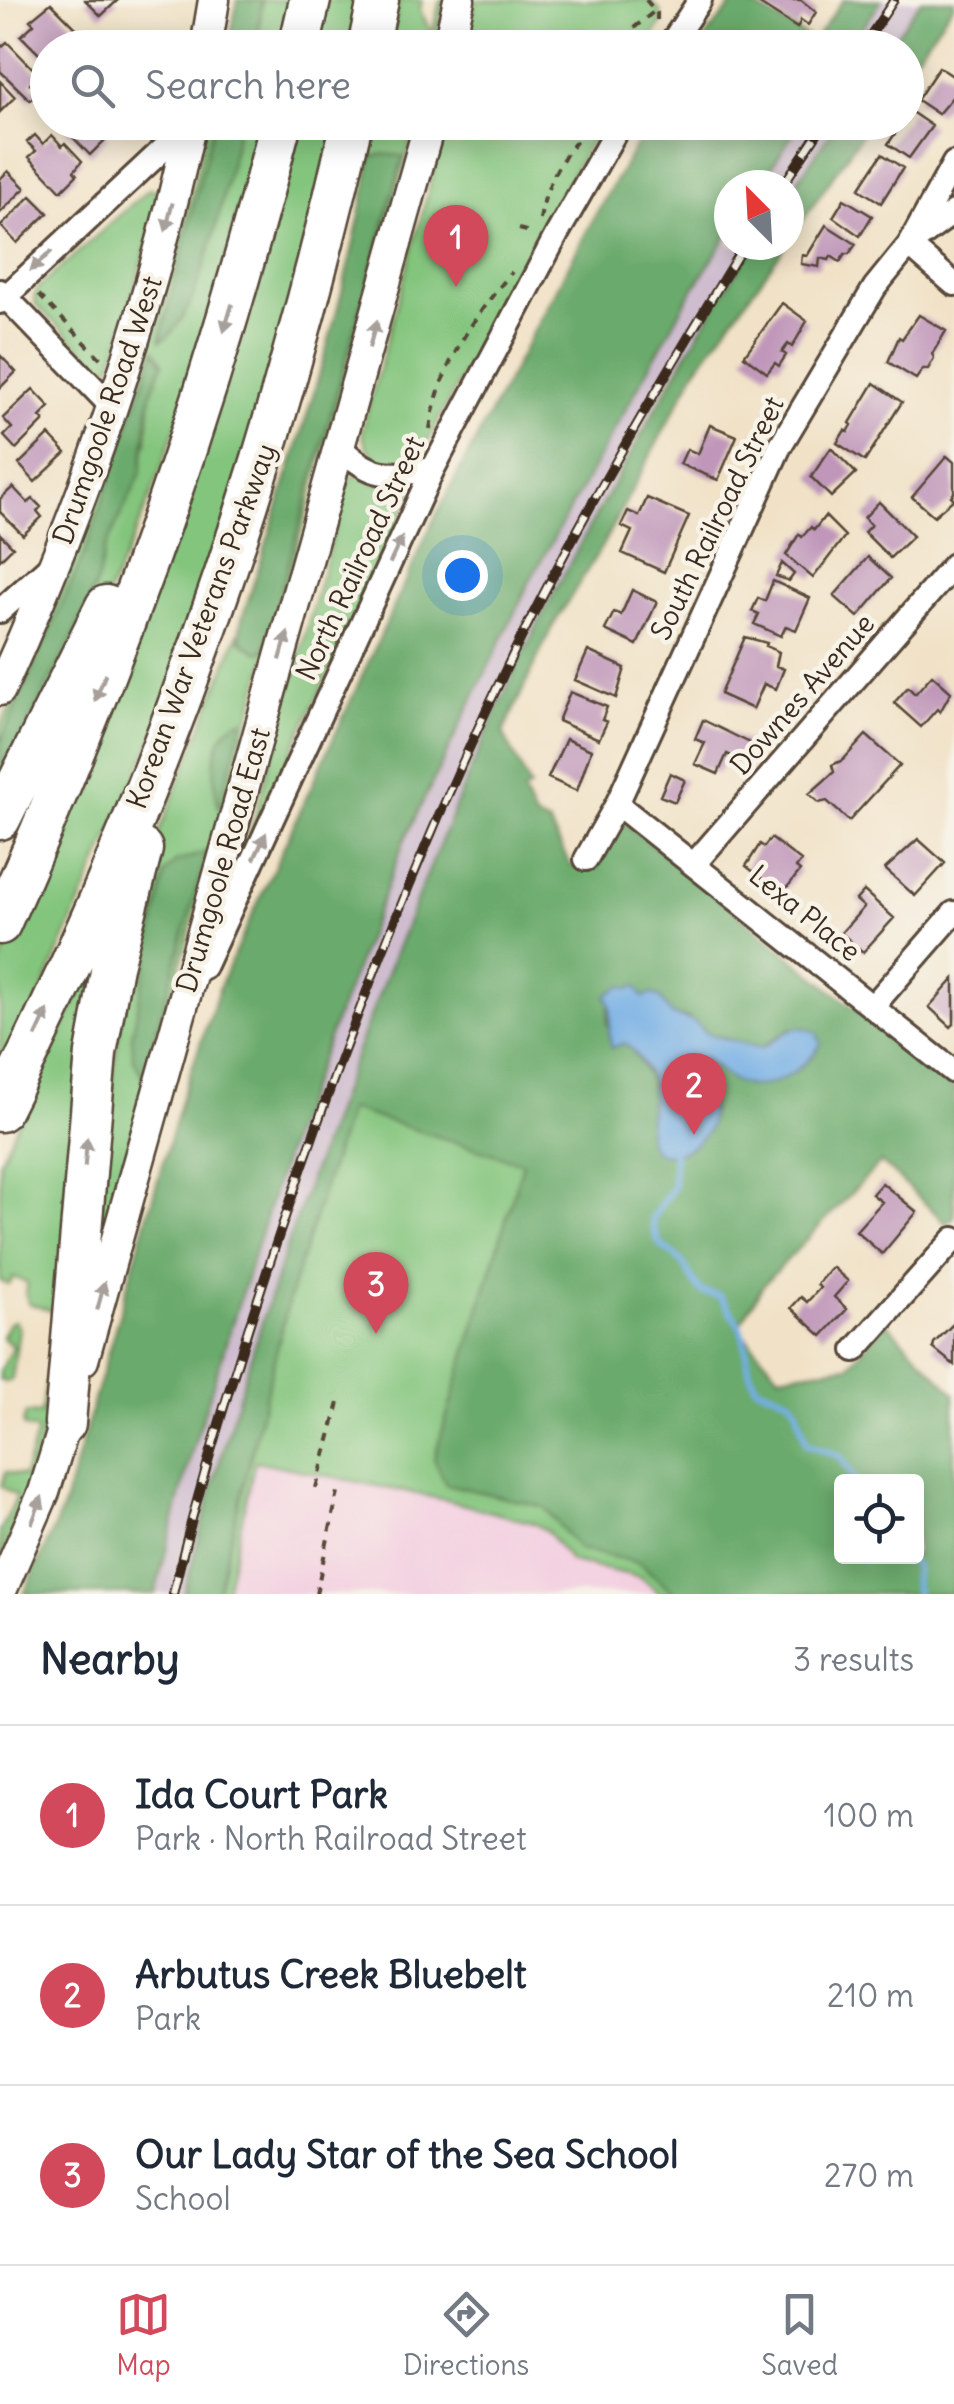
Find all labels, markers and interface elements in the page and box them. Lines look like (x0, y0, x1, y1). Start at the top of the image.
search box (30, 30, 924, 140)
icon: search (65, 58, 120, 113)
text: Search here (145, 62, 351, 109)
north arrow (714, 170, 804, 260)
one-way arrow (160, 202, 176, 233)
pin: 1 (424, 204, 488, 287)
one-way arrow (30, 249, 54, 272)
street label: Drumgoole Road West (44, 271, 170, 549)
one-way arrow (220, 303, 235, 334)
one-way arrow (366, 318, 381, 348)
street label: South Railroad Street (642, 390, 792, 646)
street label: North Railroad Street (288, 430, 432, 686)
street label: Korean War Veterans Parkway (118, 439, 284, 813)
one-way arrow (387, 536, 404, 565)
your location (437, 550, 488, 601)
street label: Downes Avenue (722, 606, 882, 782)
one-way arrow (277, 630, 292, 661)
one-way arrow (92, 674, 108, 704)
street label: Drumgoole Road East (168, 723, 278, 997)
one-way arrow (252, 831, 269, 860)
street label: Lexa Place (742, 857, 868, 969)
one-way arrow (34, 1008, 51, 1037)
pin: 2 (662, 1052, 726, 1135)
one-way arrow (79, 1135, 95, 1167)
pin: 3 (344, 1252, 408, 1334)
one-way arrow (94, 1280, 109, 1311)
map controls (834, 1474, 924, 1564)
button: locate (834, 1474, 924, 1564)
one-way arrow (30, 1494, 45, 1524)
text: Nearby (40, 1633, 179, 1685)
text: 3 results (793, 1639, 914, 1680)
text: Ida Court Park (135, 1771, 388, 1818)
text: 1 (66, 1795, 79, 1836)
text: 100 m (824, 1795, 914, 1836)
text: Park · North Railroad Street (135, 1818, 527, 1859)
text: Arbutus Creek Bluebelt (135, 1951, 527, 1998)
text: 2 (64, 1975, 81, 2016)
text: 210 m (827, 1975, 914, 2016)
text: Park (135, 1998, 201, 2039)
text: Our Lady Star of the Sea School (135, 2131, 678, 2178)
text: 3 (63, 2155, 82, 2196)
text: 270 m (824, 2155, 914, 2196)
text: School (135, 2178, 231, 2219)
tab: Map (116, 2287, 171, 2383)
tab: Directions (403, 2287, 529, 2383)
tab: Saved (761, 2287, 838, 2383)

